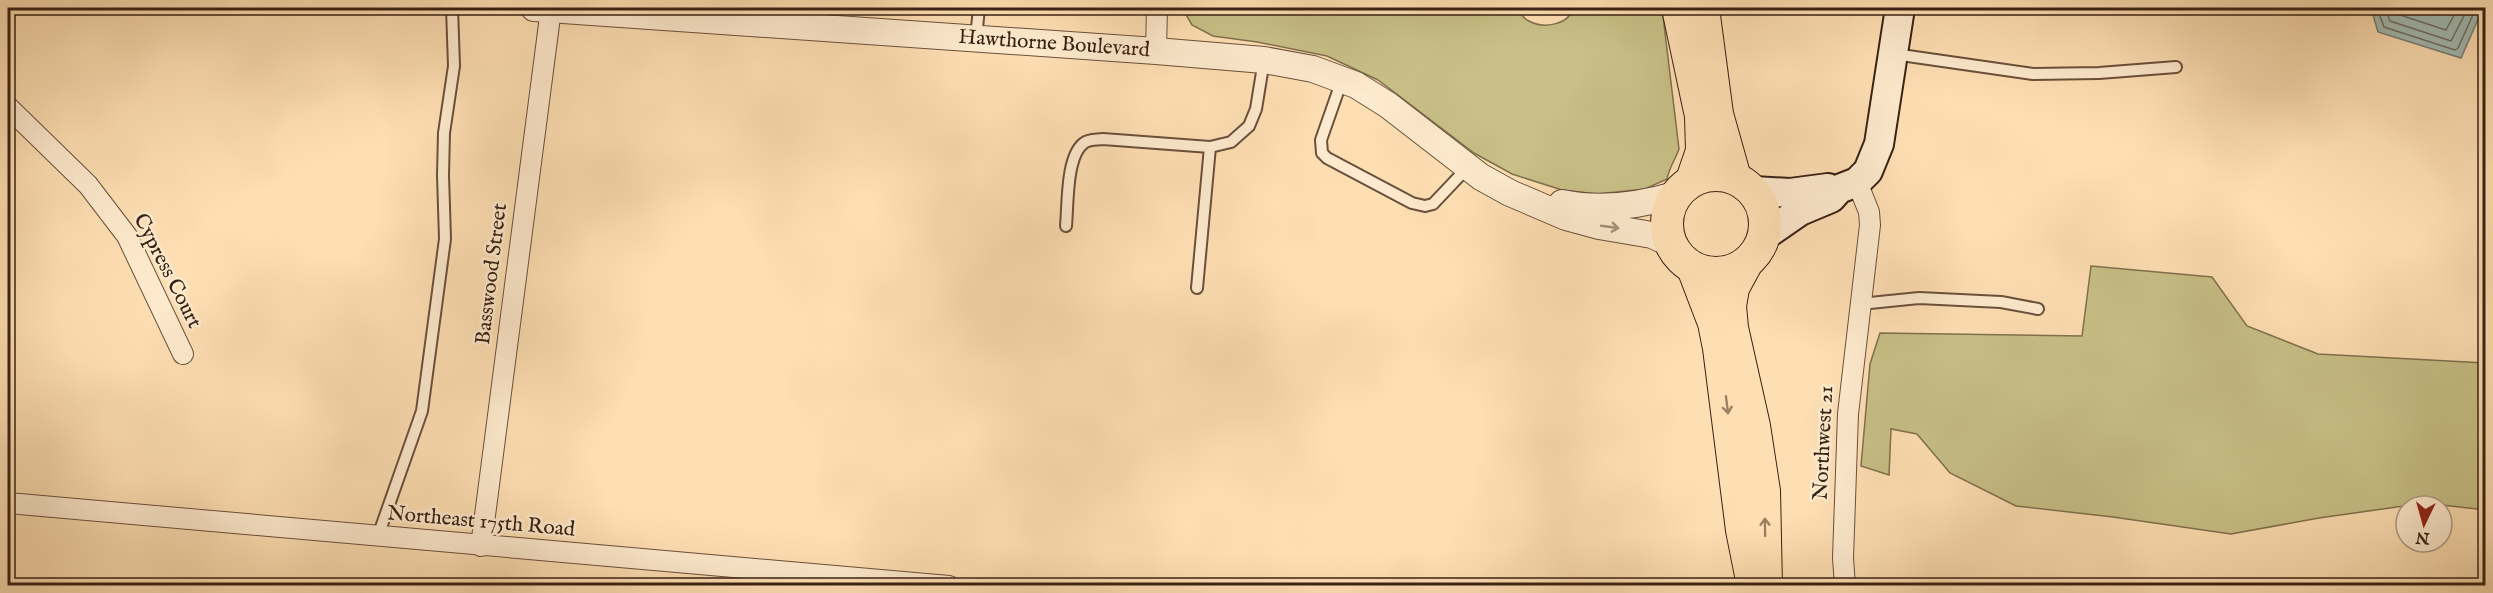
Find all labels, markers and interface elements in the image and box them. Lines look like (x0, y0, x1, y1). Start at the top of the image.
street label: Hawthorne Boulevard (957, 24, 1151, 64)
street label: Basswood Street (470, 202, 514, 346)
street label: Cypress Court (127, 209, 207, 333)
one-way arrow (1599, 222, 1619, 233)
street label: Northwest 21 (1808, 385, 1840, 501)
one-way arrow (1722, 395, 1733, 415)
north arrow (2394, 494, 2454, 554)
street label: Northeast 175th Road (386, 500, 577, 544)
one-way arrow (1759, 518, 1771, 538)
text: N (2415, 526, 2432, 548)

